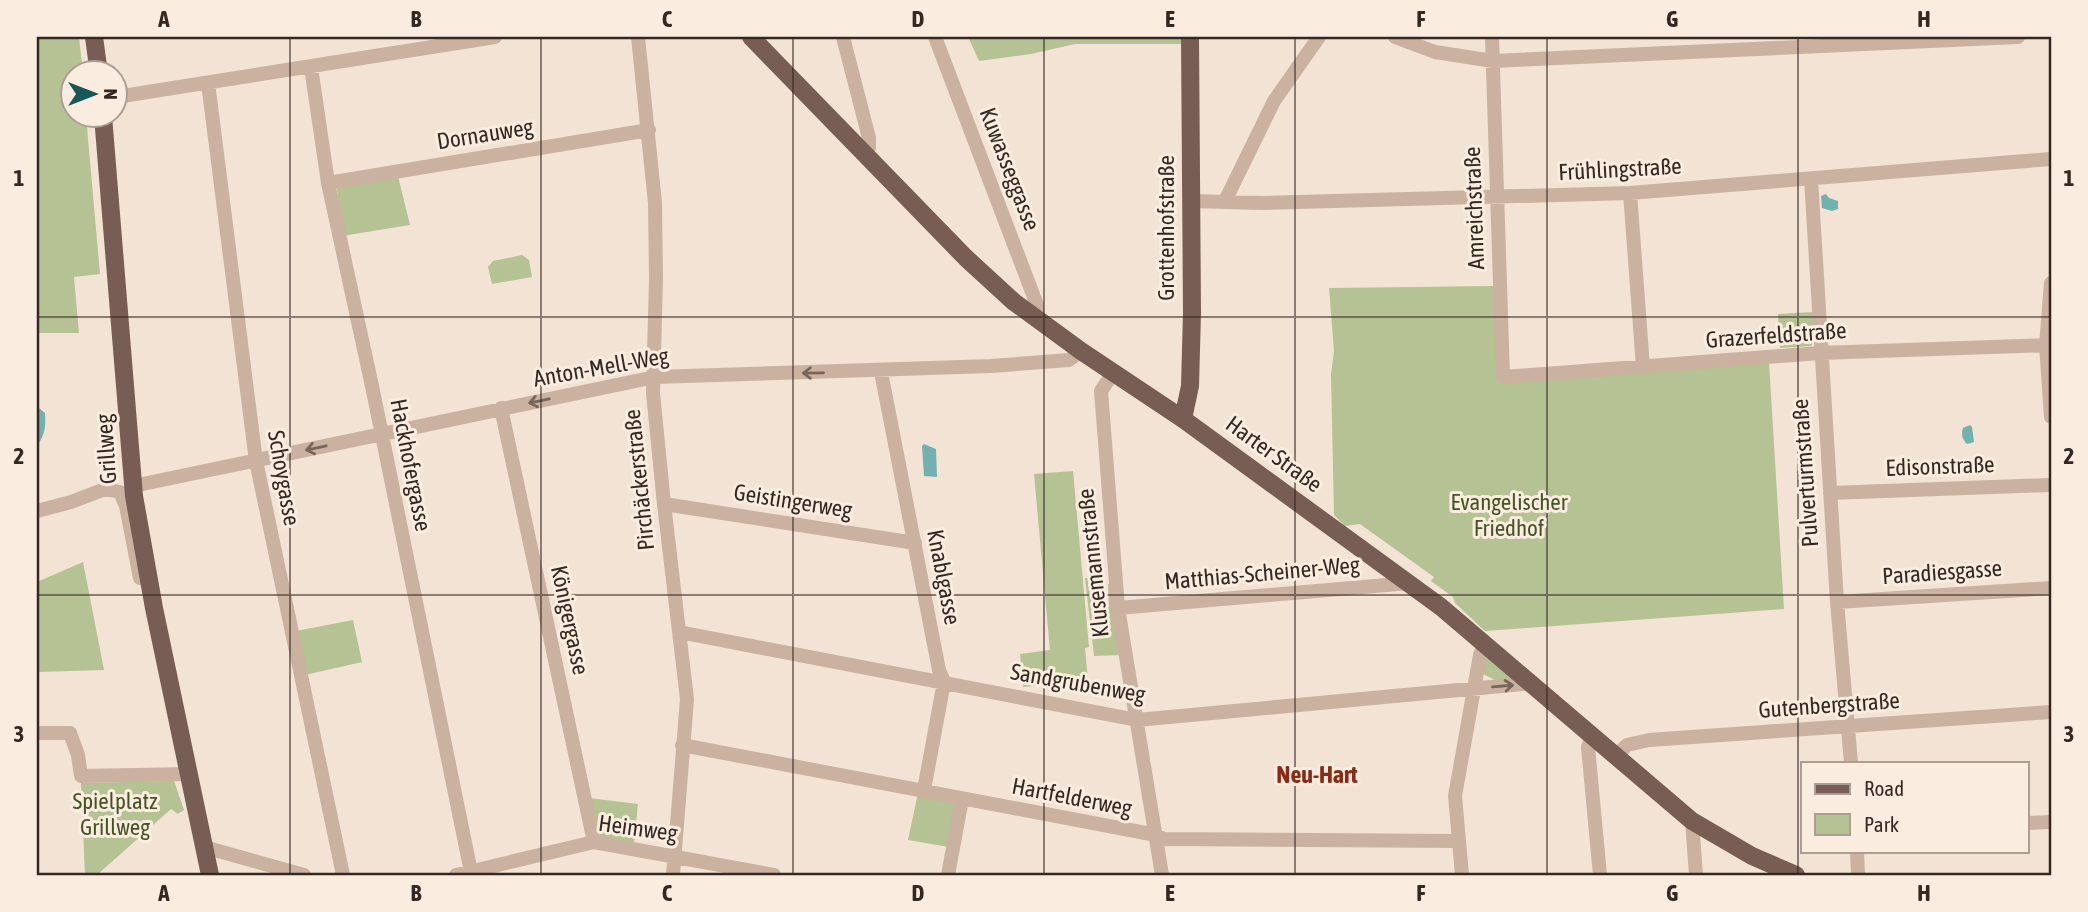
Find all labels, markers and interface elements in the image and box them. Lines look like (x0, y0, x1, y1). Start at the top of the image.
text: A (157, 6, 170, 32)
text: B (411, 6, 422, 32)
text: C (662, 6, 673, 32)
text: D (912, 6, 925, 32)
text: E (1165, 6, 1175, 32)
text: F (1416, 6, 1426, 32)
text: G (1666, 6, 1678, 32)
text: H (1917, 6, 1931, 32)
north arrow (60, 60, 130, 130)
text: N (100, 88, 122, 100)
street label: Kuwasseggasse (975, 104, 1045, 234)
street label: Dornauweg (435, 114, 535, 154)
street label: Amreichstraße (1459, 146, 1489, 270)
street label: Frühlingstraße (1558, 153, 1682, 185)
street label: Grottenhofstraße (1153, 155, 1179, 301)
text: 1 (14, 165, 25, 191)
text: 1 (2064, 165, 2075, 191)
street label: Grazerfeldstraße (1705, 317, 1847, 353)
street label: Anton-Mell-Weg (531, 342, 671, 392)
one-way arrow (802, 366, 825, 380)
one-way arrow (528, 394, 551, 408)
street label: Hackhofergasse (385, 397, 437, 533)
street label: Pulverturmstraße (1787, 398, 1823, 548)
street label: Pirchäckerstraße (619, 408, 659, 552)
street label: Harter Straße (1221, 411, 1327, 497)
street label: Grillweg (91, 413, 121, 485)
street label: Schoygasse (263, 428, 305, 528)
one-way arrow (305, 442, 328, 455)
text: 2 (14, 443, 24, 469)
text: 2 (2064, 443, 2074, 469)
street label: Edisonstraße (1885, 451, 1995, 481)
street label: Geistingerweg (732, 479, 854, 523)
street label: Klusemannstraße (1072, 487, 1114, 639)
park label: Evangelischer Friedhof (1450, 489, 1569, 541)
street label: Knablgasse (922, 527, 966, 627)
street label: Matthias-Scheiner-Weg (1163, 552, 1361, 594)
street label: Paradiesgasse (1881, 555, 2003, 589)
street label: Königergasse (546, 563, 594, 677)
street label: Sandgrubenweg (1009, 658, 1148, 708)
one-way arrow (1491, 679, 1513, 692)
street label: Gutenbergstraße (1757, 687, 1901, 723)
text: 3 (14, 721, 24, 747)
text: 3 (2064, 721, 2074, 747)
district label: Neu-Hart (1276, 761, 1358, 788)
legend (1801, 762, 2028, 852)
street label: Hartfelderweg (1010, 773, 1134, 821)
text: Road (1864, 776, 1904, 800)
park label: Spielplatz Grillweg (73, 788, 158, 840)
street label: Heimweg (597, 810, 679, 846)
text: Park (1864, 812, 1899, 836)
text: A (157, 880, 170, 906)
text: B (411, 880, 422, 906)
text: C (662, 880, 673, 906)
text: D (912, 880, 925, 906)
text: E (1165, 880, 1175, 906)
text: F (1416, 880, 1426, 906)
text: G (1666, 880, 1678, 906)
text: H (1917, 880, 1931, 906)

